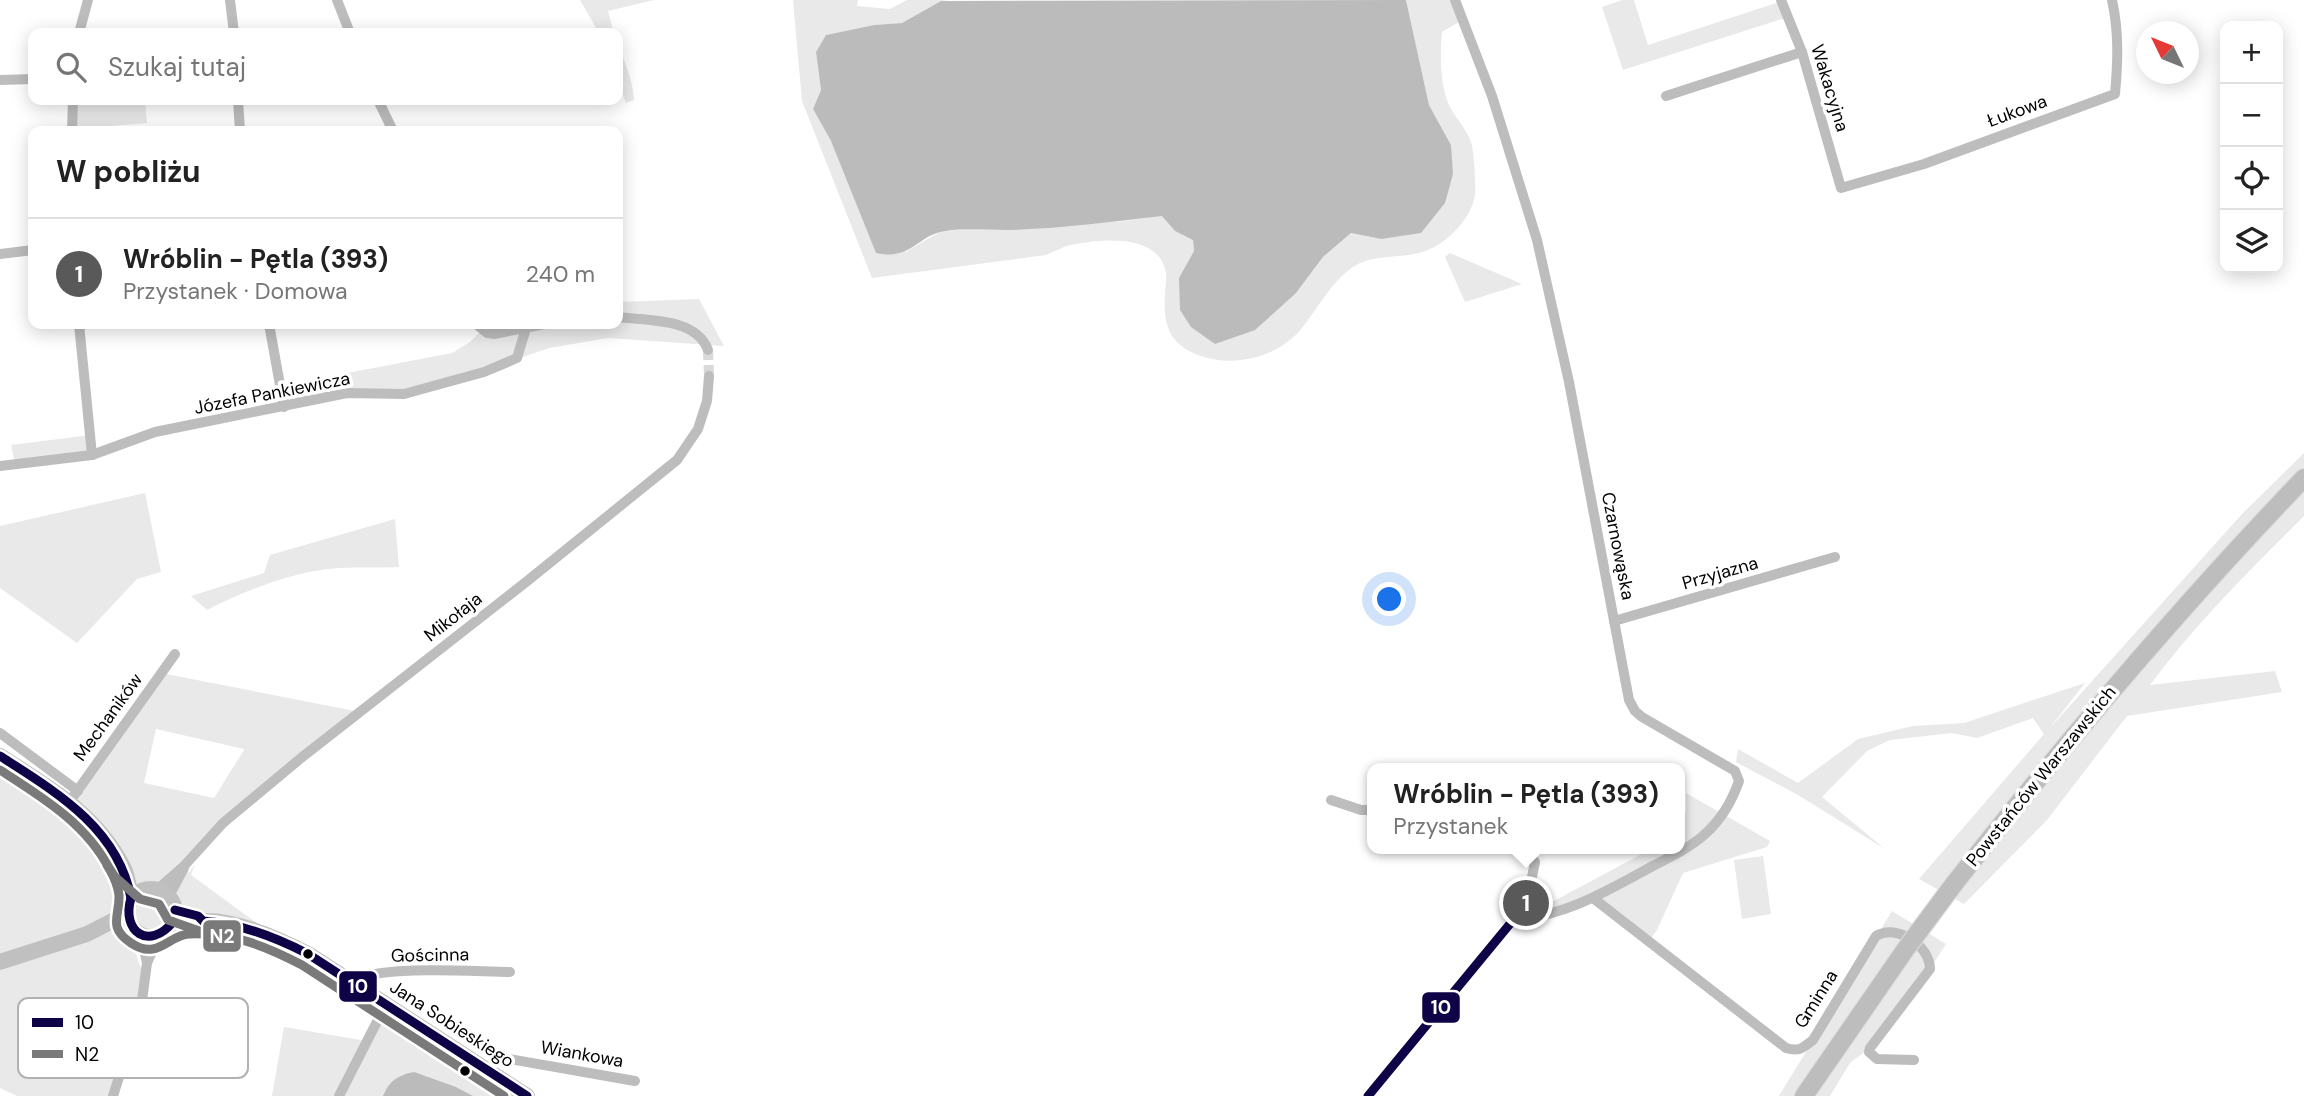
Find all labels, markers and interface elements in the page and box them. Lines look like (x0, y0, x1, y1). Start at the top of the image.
north arrow (2136, 21, 2199, 84)
map controls (2220, 21, 2283, 273)
button: + (2220, 21, 2283, 84)
search box (28, 28, 623, 105)
street label: Wakacyjna (1805, 41, 1855, 135)
icon: search (52, 48, 90, 86)
text: Szukaj tutaj (108, 50, 246, 84)
button: − (2220, 84, 2283, 147)
street label: Łukowa (1984, 89, 2050, 133)
button: locate (2220, 147, 2283, 210)
text: W pobliżu (56, 152, 201, 191)
button: layers (2220, 210, 2283, 273)
text: Wróblin - Pętla (393) (123, 242, 388, 276)
text: 1 (75, 259, 83, 289)
text: 240 m (526, 259, 595, 289)
text: Przystanek · Domowa (123, 276, 348, 306)
street label: Józefa Pankiewicza (192, 366, 352, 420)
street label: Czarnowąska (1596, 490, 1640, 602)
street label: Przyjazna (1679, 551, 1761, 595)
your location (1372, 582, 1406, 616)
street label: Mikołaja (419, 587, 487, 647)
street label: Mechaników (68, 668, 148, 766)
street label: Powstańców Warszawskich (1961, 681, 2121, 871)
popup (1367, 763, 1685, 854)
text: Wróblin - Pętla (393) (1393, 777, 1659, 811)
text: Przystanek (1393, 811, 1508, 841)
pin: 1 (1503, 877, 1549, 929)
line badge: N2 (202, 919, 242, 953)
text: N2 (210, 924, 234, 949)
street label: Gościnna (391, 942, 469, 968)
unlabelled marker (301, 947, 315, 961)
street label: Gminna (1789, 965, 1843, 1033)
line badge: 10 (338, 970, 378, 1003)
text: 10 (348, 974, 368, 999)
street label: Jana Sobieskiego (385, 975, 519, 1073)
line badge: 10 (1421, 991, 1461, 1024)
text: 10 (1431, 995, 1451, 1020)
legend (18, 998, 248, 1078)
text: 10 (75, 1010, 94, 1035)
street label: Wiankowa (539, 1035, 625, 1073)
text: N2 (75, 1042, 99, 1067)
unlabelled marker (458, 1064, 472, 1078)

